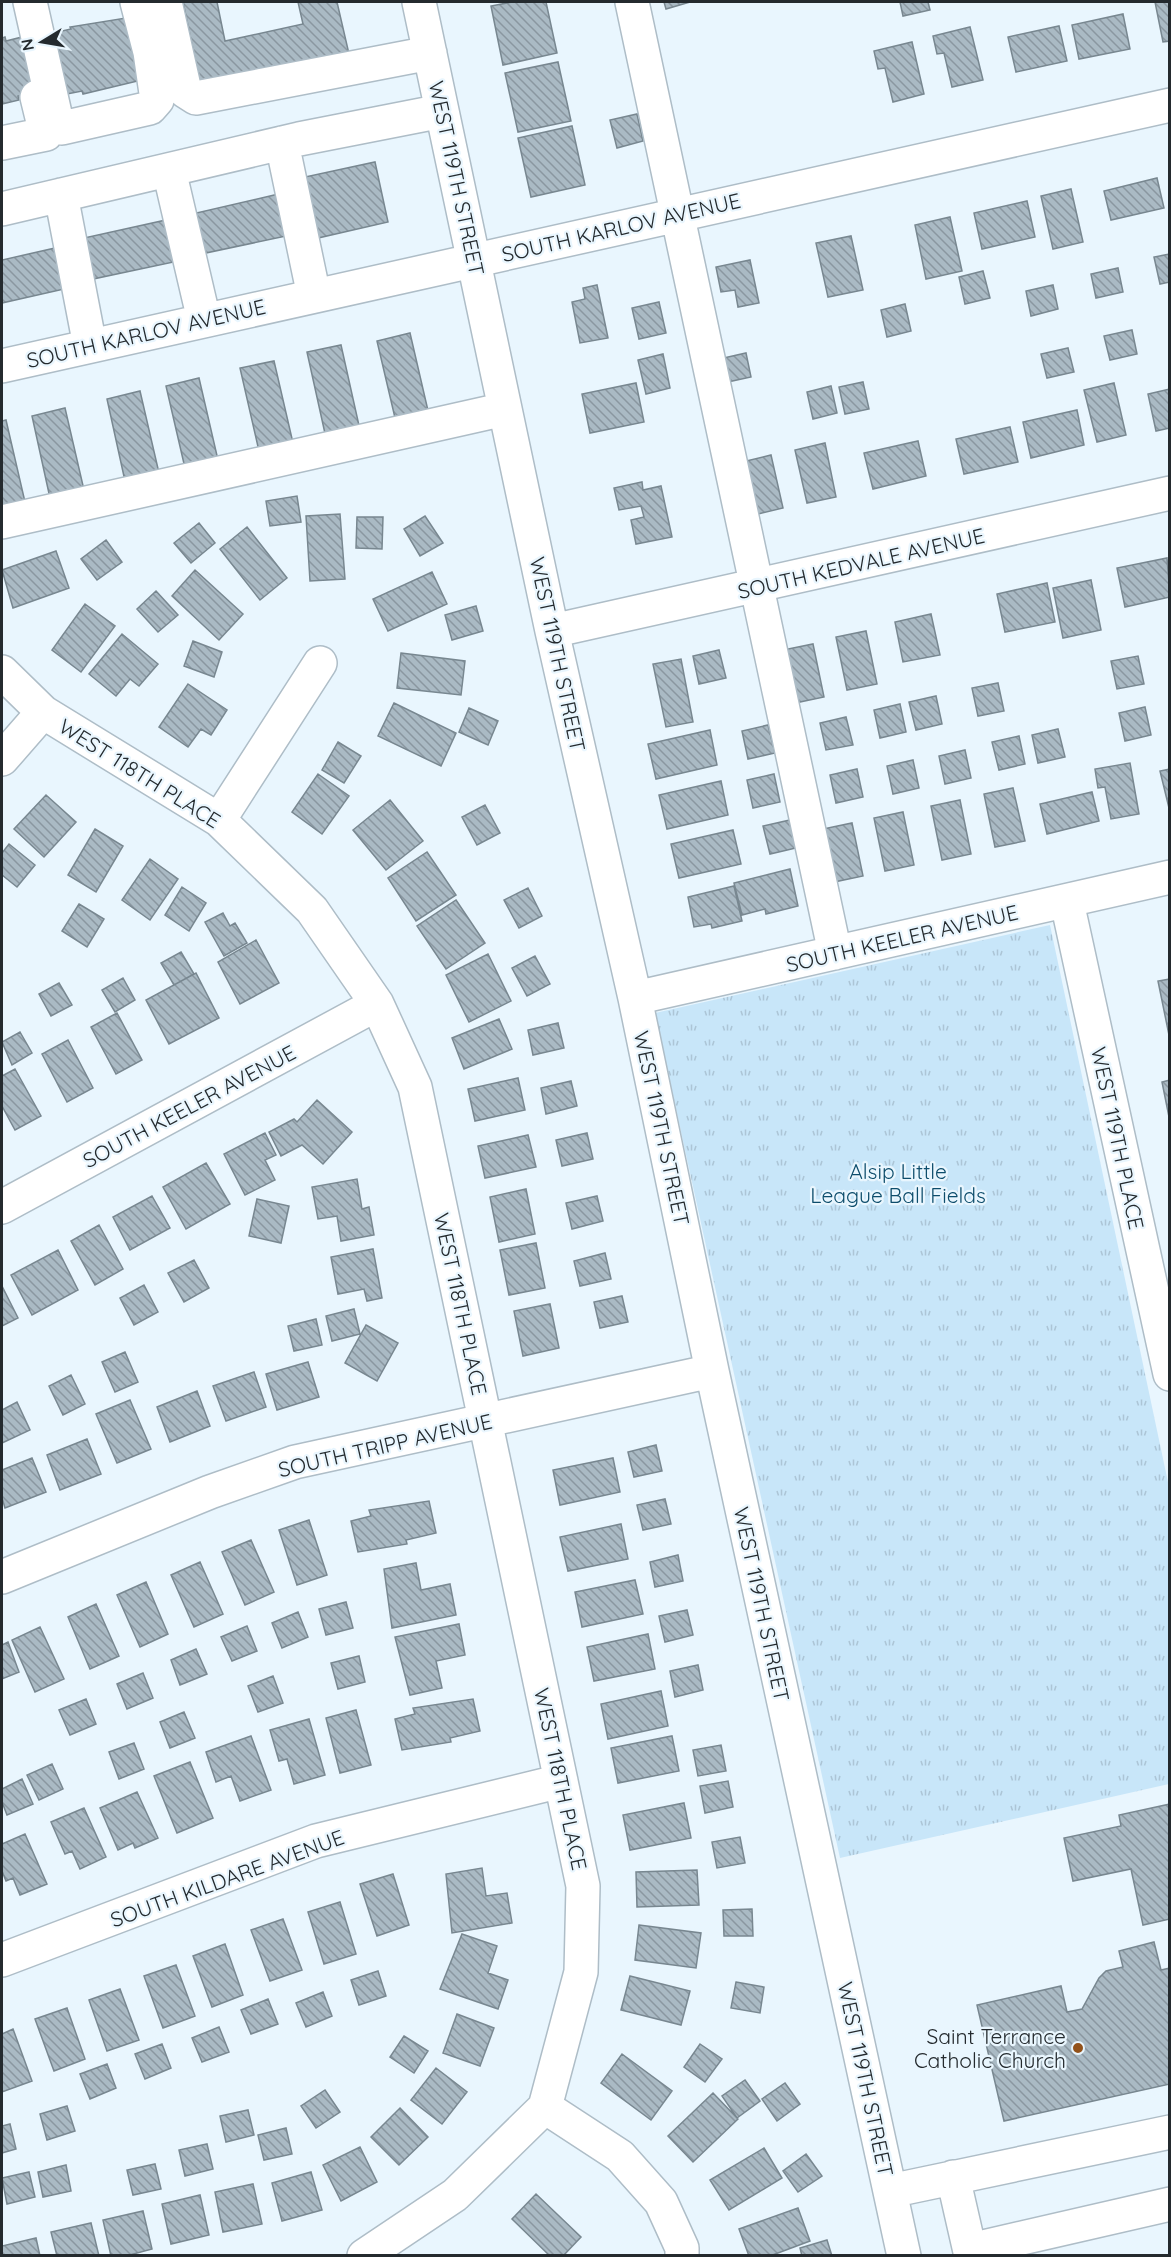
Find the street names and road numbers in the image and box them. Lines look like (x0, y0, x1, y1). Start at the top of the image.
street label: WEST 119TH STREET (424, 78, 490, 278)
street label: SOUTH KARLOV AVENUE (499, 187, 743, 267)
street label: SOUTH KARLOV AVENUE (24, 293, 268, 373)
street label: SOUTH KEDVALE AVENUE (735, 522, 987, 604)
street label: WEST 119TH STREET (525, 554, 591, 754)
street label: WEST 118TH PLACE (54, 713, 226, 833)
street label: SOUTH KEELER AVENUE (784, 899, 1020, 977)
street label: WEST 119TH STREET (629, 1028, 695, 1228)
street label: SOUTH KEELER AVENUE (78, 1039, 300, 1173)
street label: WEST 119TH PLACE (1086, 1044, 1150, 1232)
street label: WEST 118TH PLACE (429, 1210, 493, 1398)
street label: SOUTH TRIPP AVENUE (275, 1408, 495, 1482)
street label: WEST 119TH STREET (729, 1504, 795, 1704)
street label: WEST 118TH PLACE (529, 1685, 593, 1873)
street label: SOUTH KILDARE AVENUE (106, 1824, 348, 1932)
street label: WEST 119TH STREET (833, 1979, 899, 2179)

